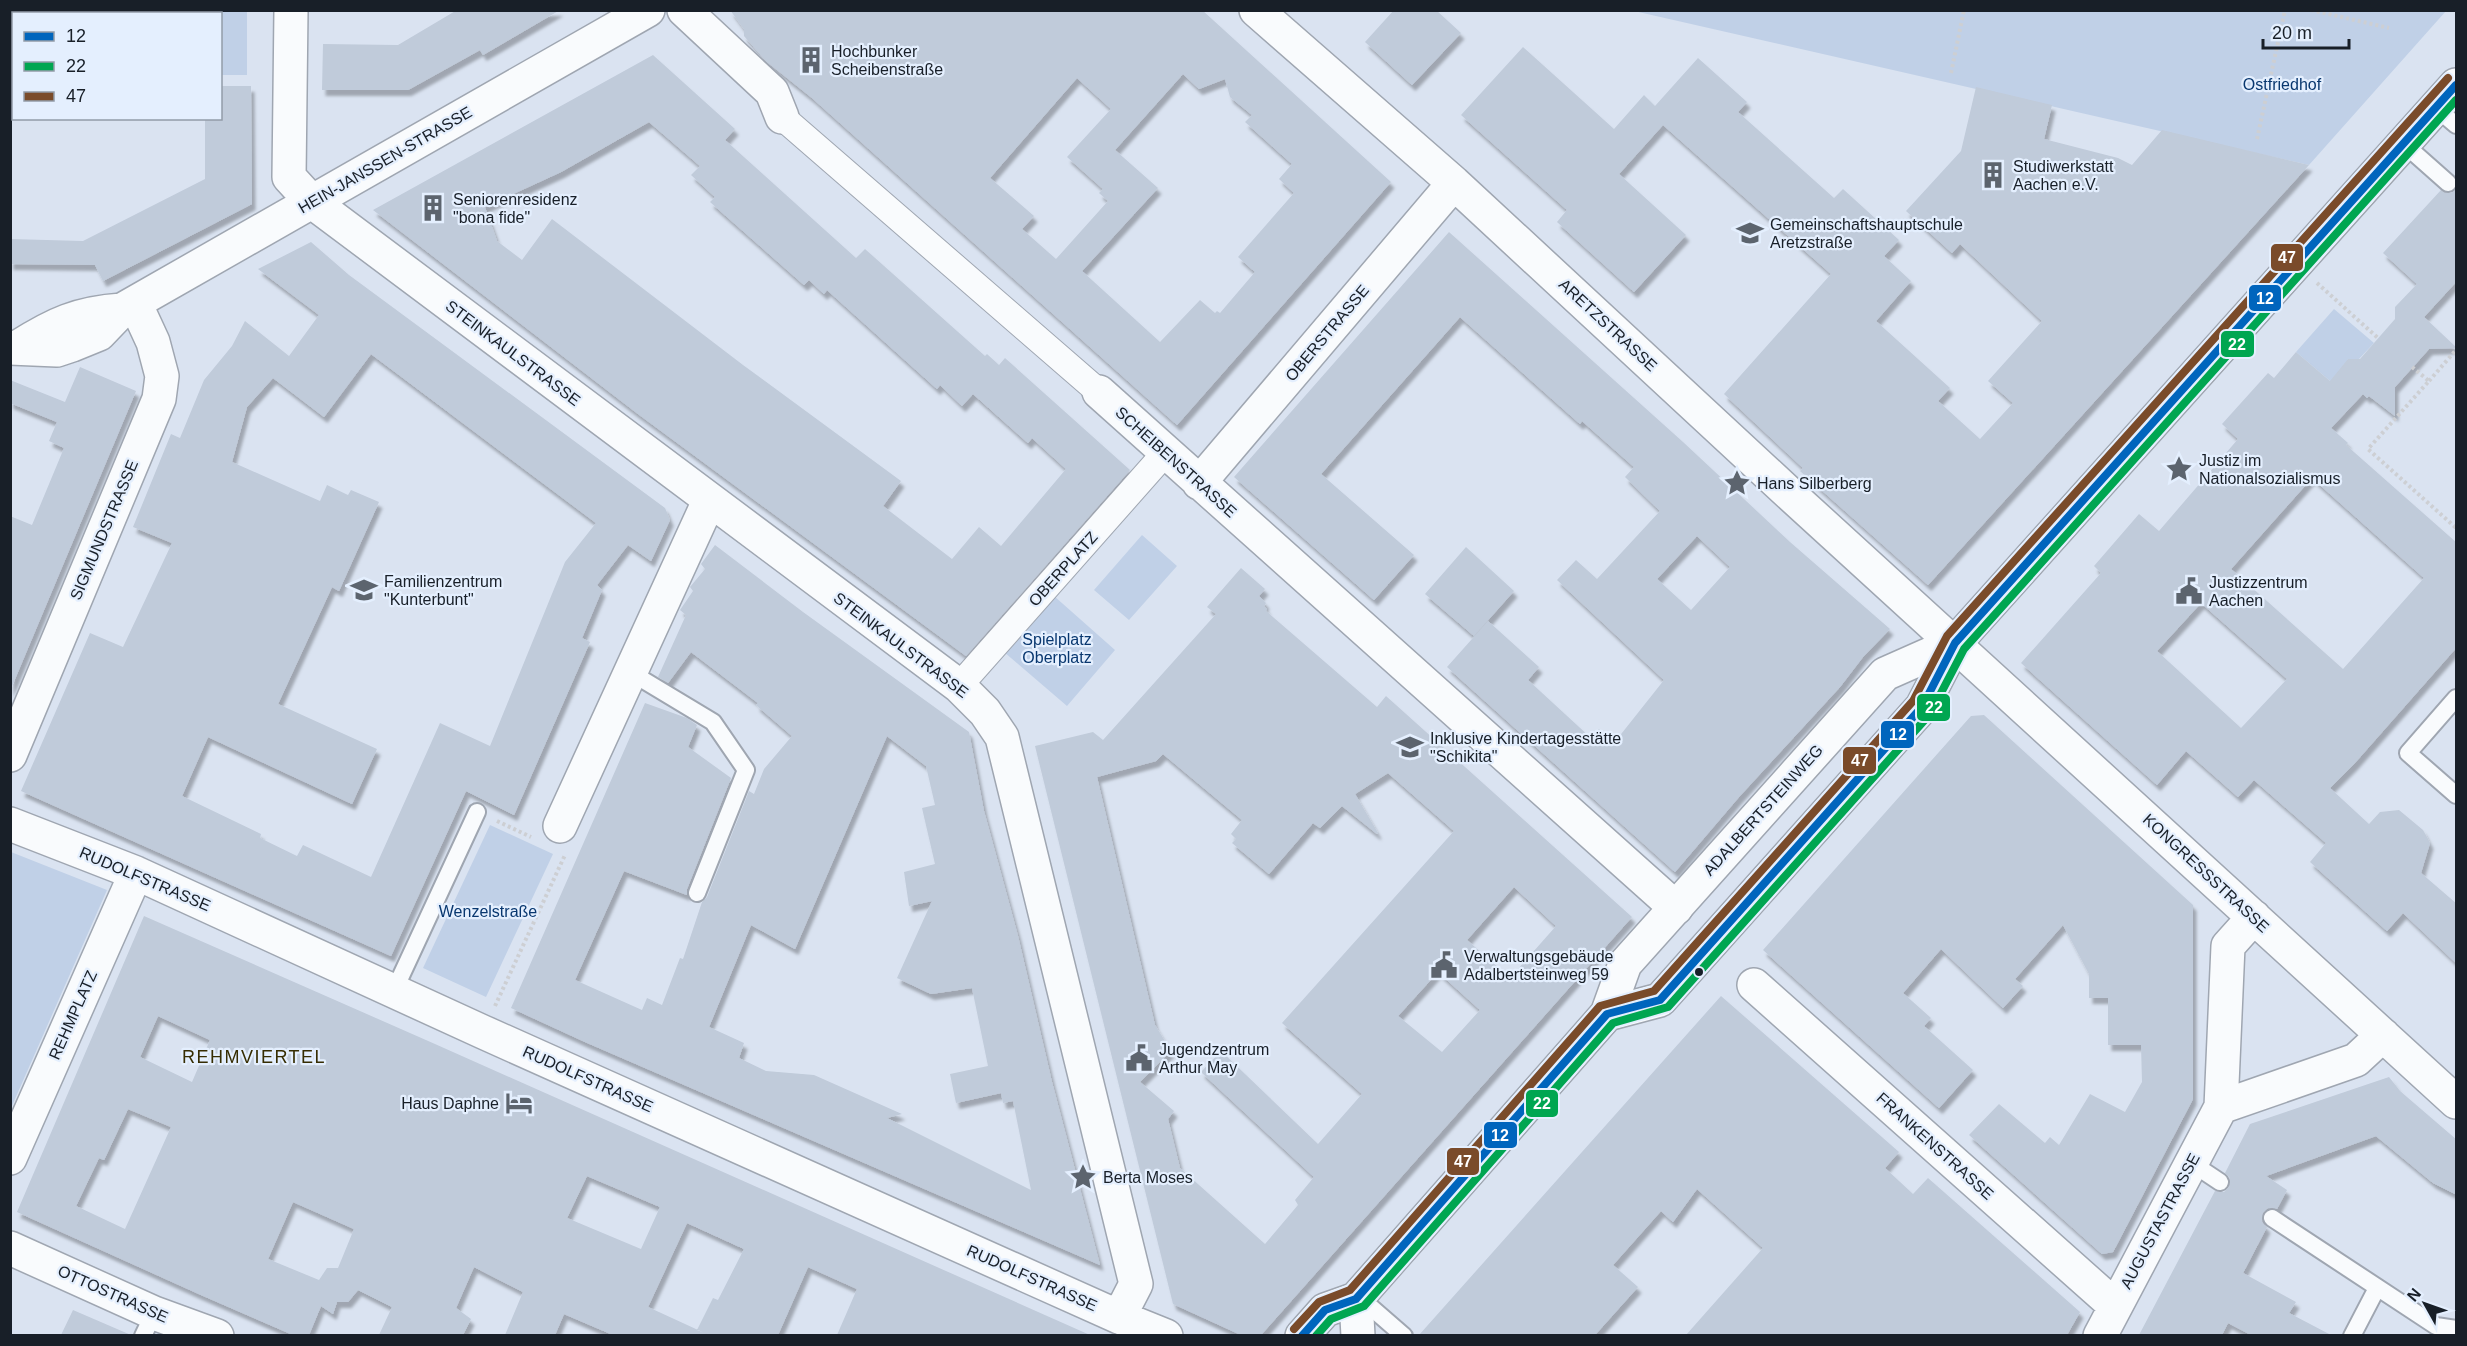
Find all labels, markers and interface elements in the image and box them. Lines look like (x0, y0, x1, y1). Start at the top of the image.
legend (12, 12, 222, 120)
scale bar (2263, 12, 2348, 50)
text: 20 m (2272, 23, 2312, 43)
text: 12 (66, 26, 86, 46)
place label: Hochbunker Scheibenstraße (831, 43, 943, 78)
building icon: Hochbunker Scheibenstraße (796, 45, 826, 75)
text: 22 (66, 56, 86, 76)
park label: Ostfriedhof (2243, 76, 2322, 93)
text: 47 (66, 86, 86, 106)
street label: HEIN-JANSSEN-STRASSE (295, 103, 475, 217)
place label: Studiwerkstatt Aachen e.V. (2013, 158, 2114, 193)
building icon: Studiwerkstatt Aachen e.V. (1978, 160, 2008, 190)
place label: Seniorenresidenz "bona fide" (453, 191, 578, 226)
building icon: Seniorenresidenz "bona fide" (418, 193, 448, 223)
place label: Gemeinschaftshauptschule Aretzstraße (1770, 216, 1963, 251)
school or university icon: Gemeinschaftshauptschule Aretzstraße (1735, 218, 1765, 248)
line badge: 47 (2270, 243, 2304, 272)
text: 47 (2278, 249, 2296, 266)
street label: ARETZSTRASSE (1556, 275, 1660, 375)
street label: OBERSTRASSE (1282, 282, 1372, 384)
line badge: 12 (2248, 284, 2282, 312)
text: 12 (2256, 290, 2274, 307)
street label: STEINKAULSTRASSE (443, 297, 583, 409)
line badge: 22 (2220, 330, 2255, 358)
text: 22 (2228, 336, 2246, 353)
street label: SCHEIBENSTRASSE (1112, 403, 1240, 521)
place label: Justiz im Nationalsozialismus (2199, 452, 2340, 487)
place icon: Justiz im Nationalsozialismus (2164, 454, 2194, 484)
street label: SIGMUNDSTRASSE (67, 458, 141, 602)
place icon: Hans Silberberg (1722, 468, 1752, 498)
place label: Hans Silberberg (1757, 475, 1872, 492)
street label: OBERPLATZ (1025, 528, 1101, 610)
place label: Familienzentrum "Kunterbunt" (384, 573, 502, 608)
place label: Justizzentrum Aachen (2209, 574, 2308, 609)
school or university icon: Familienzentrum "Kunterbunt" (349, 575, 379, 605)
public building icon: Justizzentrum Aachen (2174, 576, 2204, 606)
street label: STEINKAULSTRASSE (831, 589, 971, 701)
park label: Spielplatz Oberplatz (1022, 631, 1092, 666)
line badge: 22 (1916, 693, 1951, 722)
text: 22 (1925, 699, 1943, 716)
line badge: 12 (1880, 720, 1915, 749)
text: 12 (1889, 726, 1907, 743)
place label: Inklusive Kindertagesstätte "Schikita" (1430, 730, 1621, 765)
school or university icon: Inklusive Kindertagesstätte "Schikita" (1395, 732, 1425, 762)
street label: ADALBERTSTEINWEG (1700, 741, 1826, 879)
line badge: 47 (1842, 746, 1877, 775)
text: 47 (1851, 752, 1869, 769)
street label: KONGRESSSTRASSE (2140, 810, 2272, 936)
street label: RUDOLFSTRASSE (77, 844, 213, 914)
park label: Wenzelstraße (439, 903, 537, 920)
place label: Verwaltungsgebäude Adalbertsteinweg 59 (1464, 948, 1614, 983)
public building icon: Verwaltungsgebäude Adalbertsteinweg 59 (1429, 950, 1459, 980)
unlabelled marker (1693, 966, 1705, 978)
street label: REHMPLATZ (46, 968, 100, 1062)
place label: Jugendzentrum Arthur May (1159, 1041, 1269, 1076)
street label: RUDOLFSTRASSE (520, 1043, 656, 1115)
public building icon: Jugendzentrum Arthur May (1124, 1043, 1154, 1073)
district label: REHMVIERTEL (182, 1047, 326, 1067)
hotel icon: Haus Daphne (504, 1088, 534, 1118)
line badge: 22 (1525, 1089, 1559, 1118)
street label: FRANKENSTRASSE (1873, 1089, 1997, 1203)
place label: Haus Daphne (401, 1095, 499, 1112)
text: 22 (1533, 1095, 1551, 1112)
line badge: 12 (1483, 1121, 1518, 1149)
text: 12 (1491, 1127, 1509, 1144)
line badge: 47 (1446, 1147, 1480, 1176)
street label: AUGUSTASTRASSE (2117, 1150, 2203, 1292)
text: 47 (1454, 1153, 1472, 1170)
place icon: Berta Moses (1068, 1162, 1098, 1192)
place label: Berta Moses (1103, 1169, 1193, 1186)
street label: RUDOLFSTRASSE (964, 1242, 1100, 1314)
street label: OTTOSTRASSE (55, 1262, 171, 1326)
north arrow (2395, 1274, 2455, 1334)
text: N (2404, 1285, 2424, 1305)

